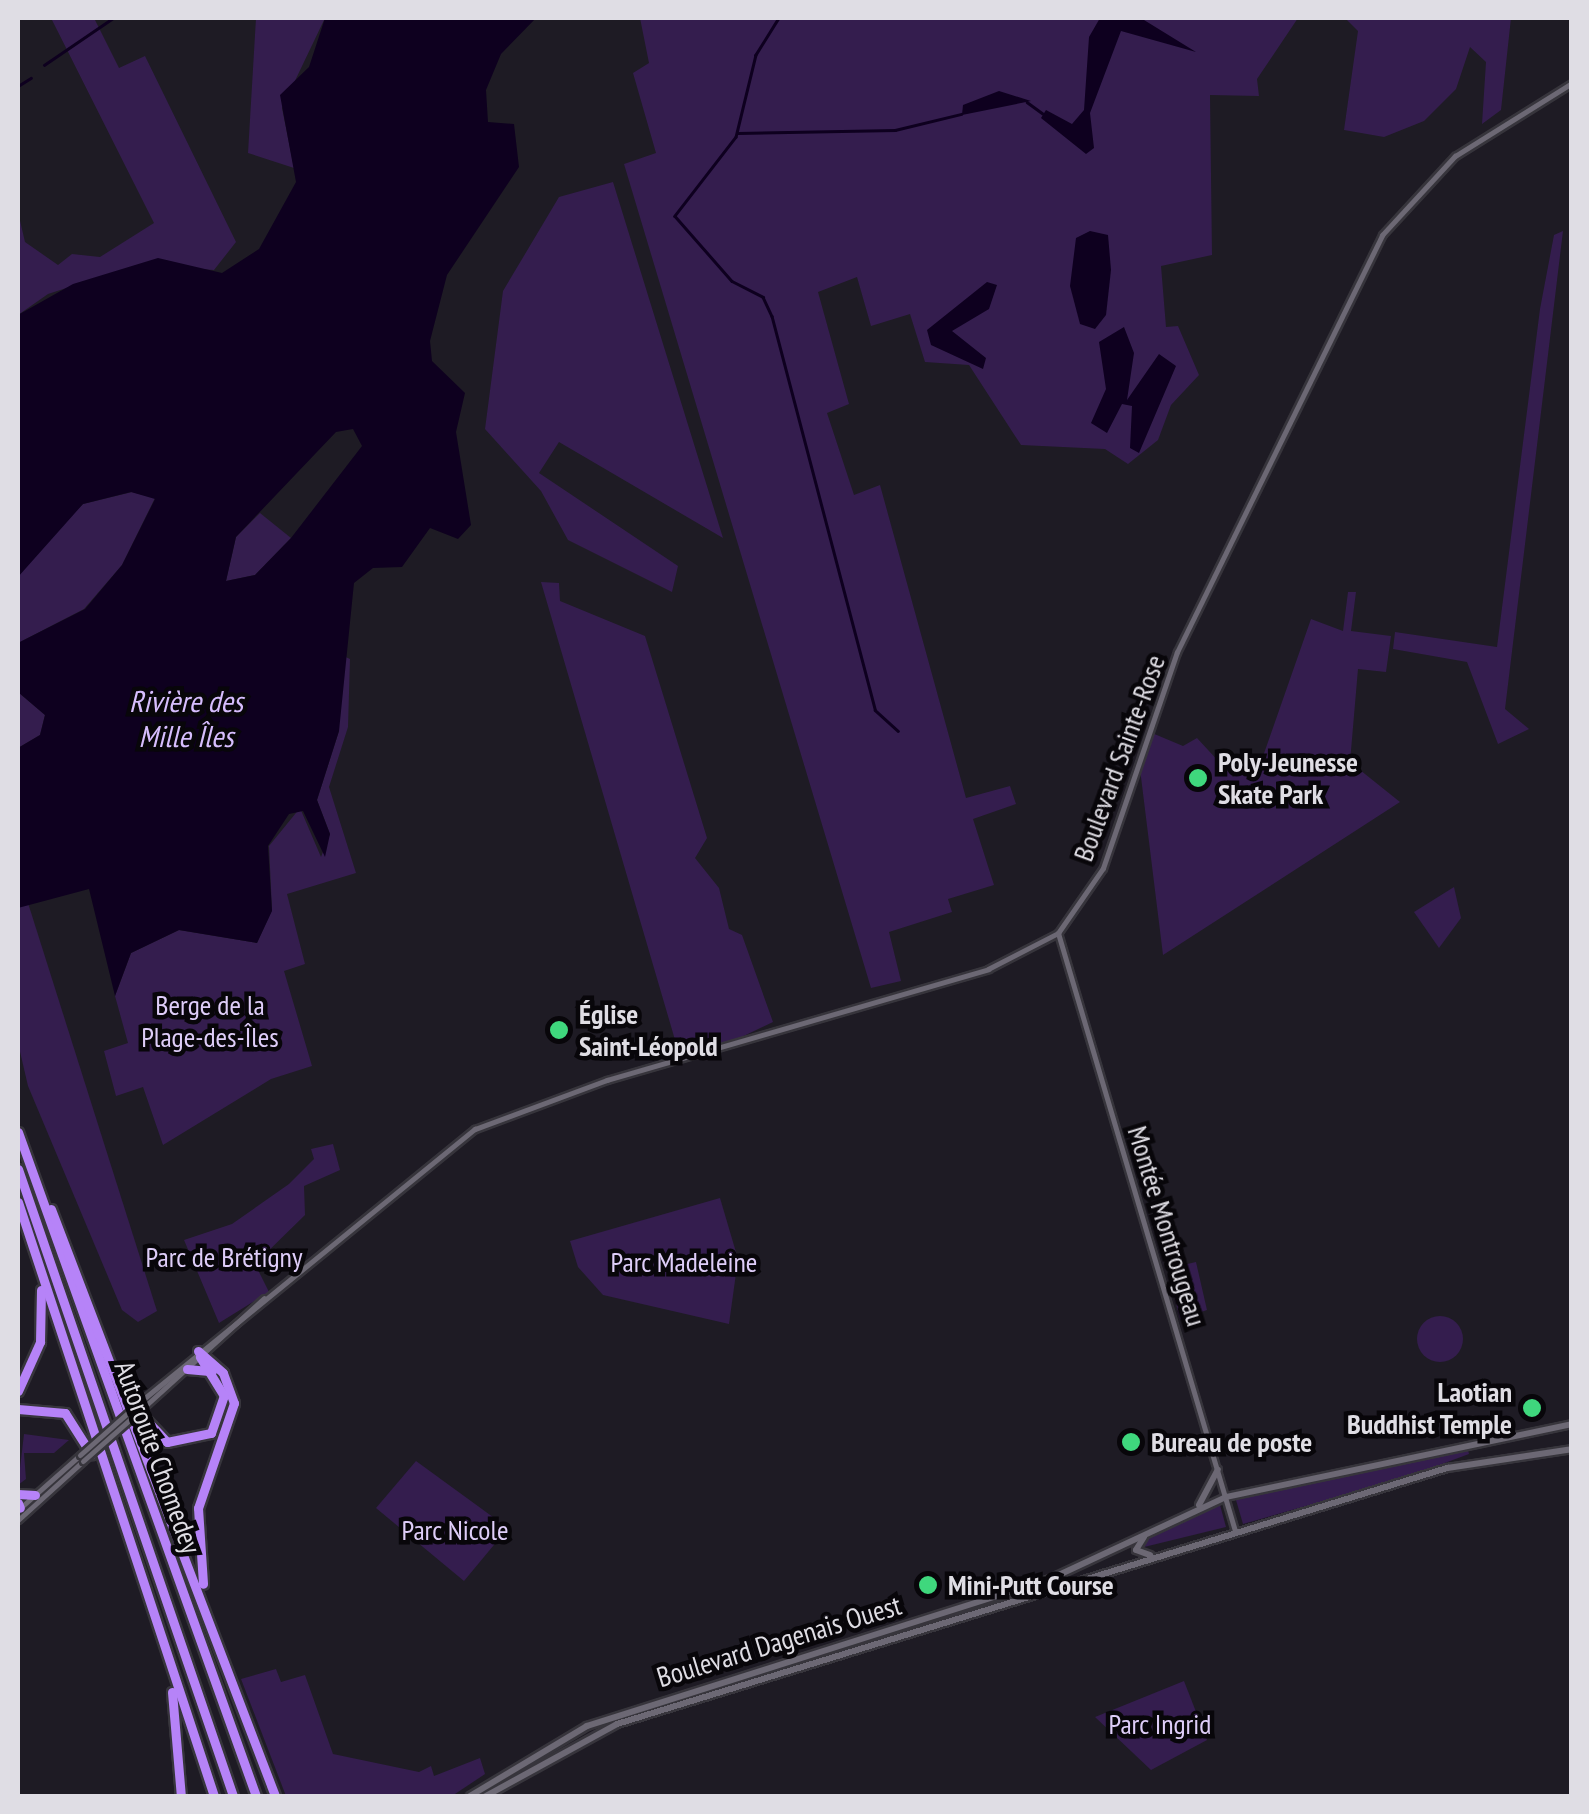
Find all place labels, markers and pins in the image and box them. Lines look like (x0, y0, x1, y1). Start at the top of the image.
place label: Poly-Jeunesse Skate Park (1218, 745, 1358, 811)
marker: Poly-Jeunesse Skate Park (1187, 767, 1209, 789)
place label: Église Saint-Léopold (579, 997, 718, 1063)
marker: Église Saint-Léopold (548, 1019, 570, 1041)
place label: Laotian Buddhist Temple (1346, 1375, 1512, 1441)
marker: Laotian Buddhist Temple (1521, 1397, 1543, 1419)
place label: Bureau de poste (1151, 1425, 1312, 1459)
marker: Bureau de poste (1120, 1431, 1142, 1453)
place label: Mini-Putt Course (948, 1568, 1114, 1602)
marker: Mini-Putt Course (917, 1574, 939, 1596)

